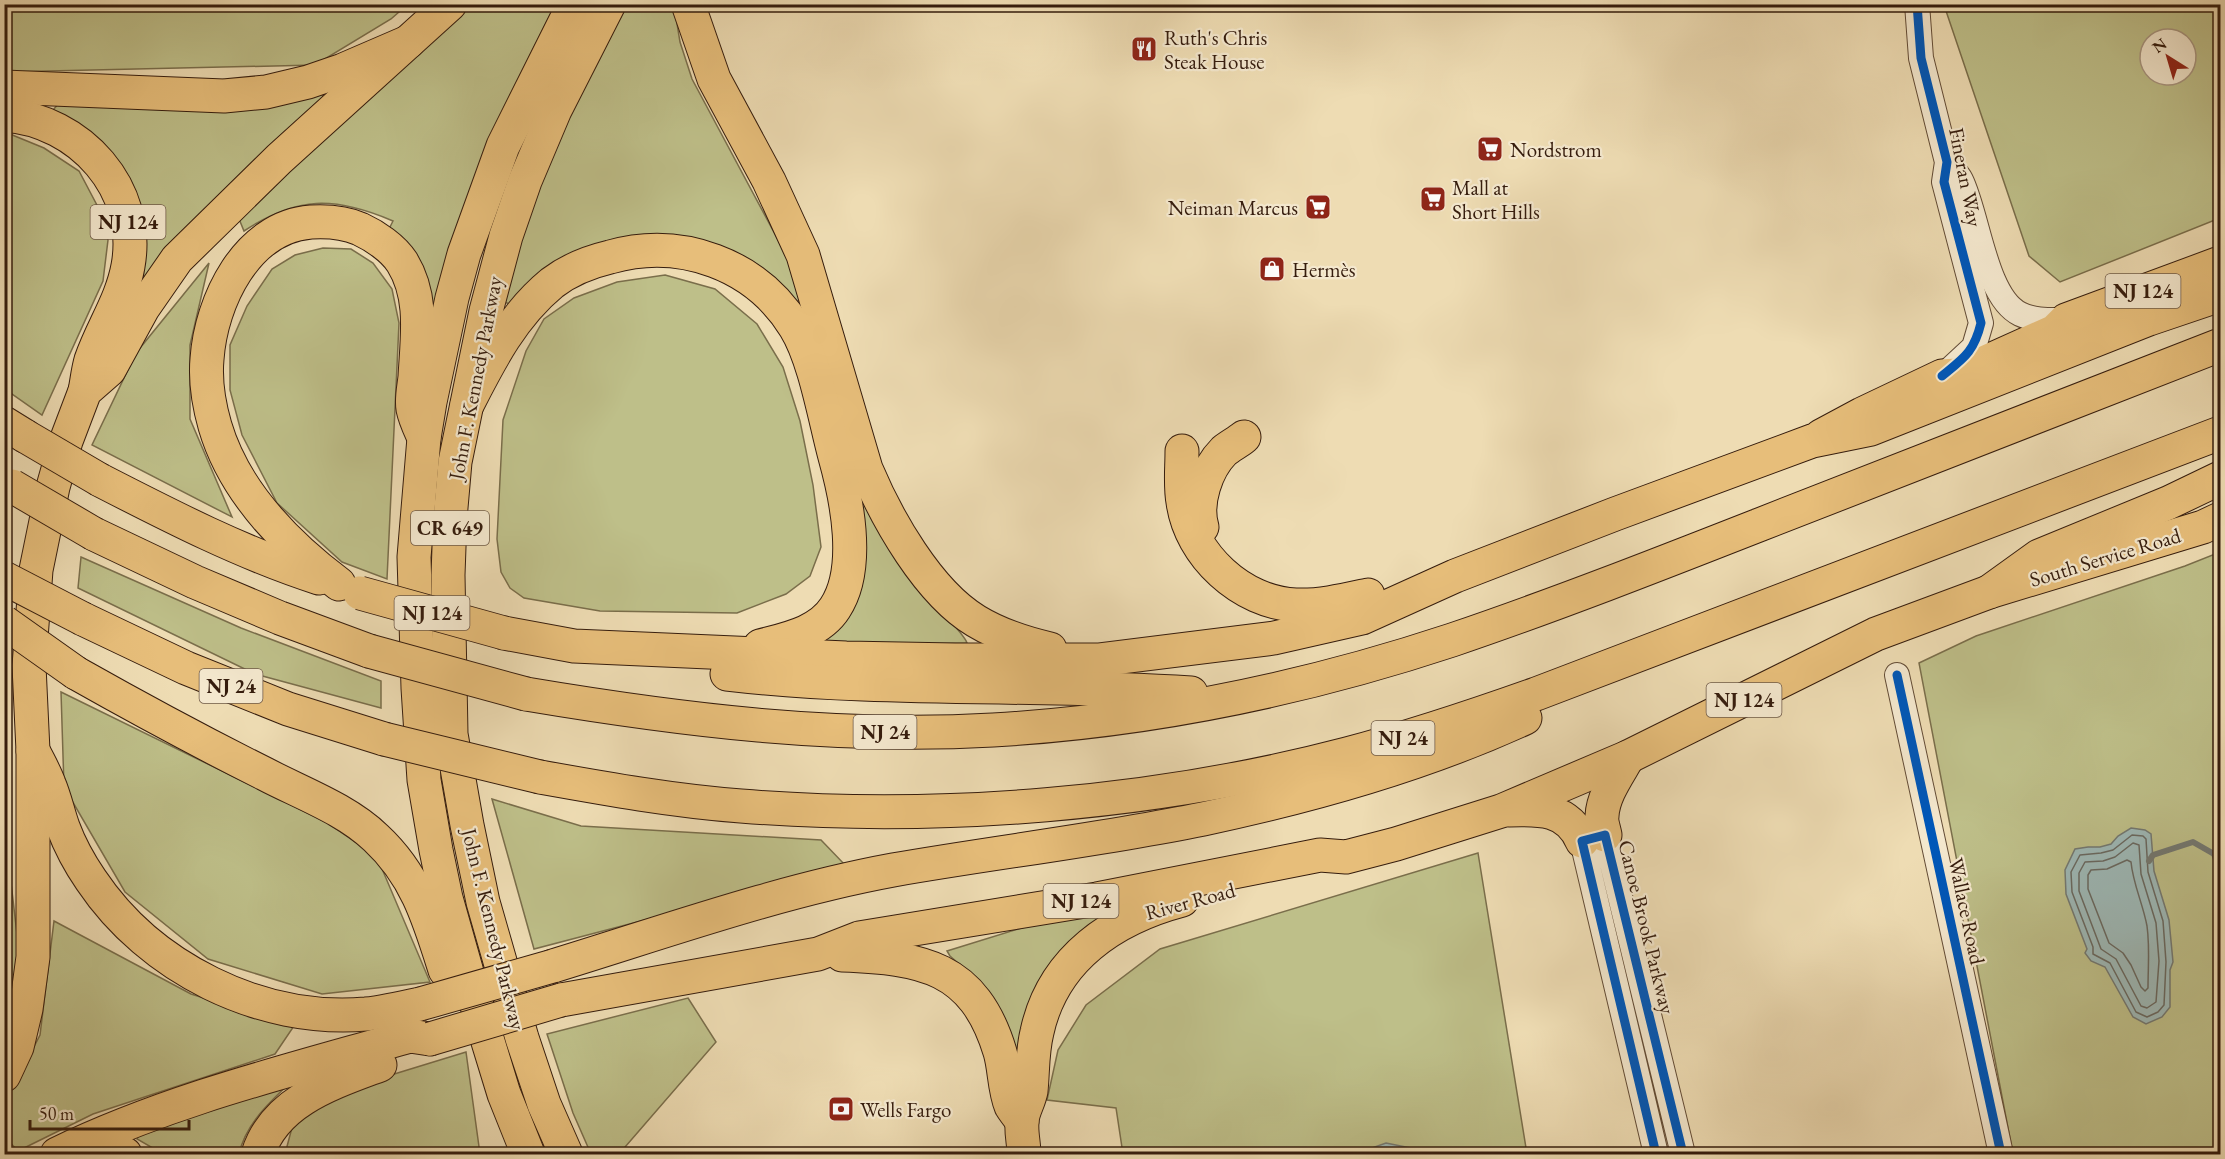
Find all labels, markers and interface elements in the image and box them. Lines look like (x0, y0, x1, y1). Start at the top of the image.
place label: Ruth's Chris Steak House (1164, 24, 1268, 75)
north arrow (2138, 27, 2198, 87)
text: N (2148, 33, 2171, 58)
restaurant icon: Ruth's Chris Steak House (1129, 34, 1159, 64)
street label: Fineran Way (1943, 125, 1989, 230)
supermarket icon: Nordstrom (1475, 134, 1505, 164)
place label: Nordstrom (1510, 136, 1602, 163)
place label: Mall at Short Hills (1452, 174, 1540, 225)
supermarket icon: Mall at Short Hills (1418, 184, 1448, 214)
supermarket icon: Neiman Marcus (1303, 192, 1333, 222)
place label: Neiman Marcus (1168, 194, 1298, 221)
road number: NJ 124 (90, 205, 166, 239)
shop icon: Hermès (1257, 254, 1287, 284)
place label: Hermès (1292, 256, 1356, 283)
street label: John F. Kennedy Parkway (442, 273, 508, 484)
road number: NJ 124 (2106, 274, 2180, 308)
road number: CR 649 (411, 511, 489, 545)
street label: South Service Road (2026, 521, 2184, 593)
road number: NJ 124 (394, 596, 470, 630)
road number: NJ 24 (200, 669, 262, 703)
road number: NJ 124 (1706, 683, 1782, 717)
road number: NJ 24 (854, 715, 916, 749)
road number: NJ 24 (1372, 721, 1434, 755)
street label: John F. Kennedy Parkway (455, 823, 532, 1033)
street label: Canoe Brook Parkway (1612, 837, 1682, 1018)
street label: Wallace Road (1943, 855, 1992, 967)
street label: River Road (1142, 876, 1238, 926)
road number: NJ 124 (1044, 884, 1118, 918)
scale bar (30, 1093, 189, 1131)
bank icon: Wells Fargo (826, 1094, 856, 1124)
place label: Wells Fargo (860, 1096, 951, 1123)
text: 50 m (39, 1102, 74, 1125)

